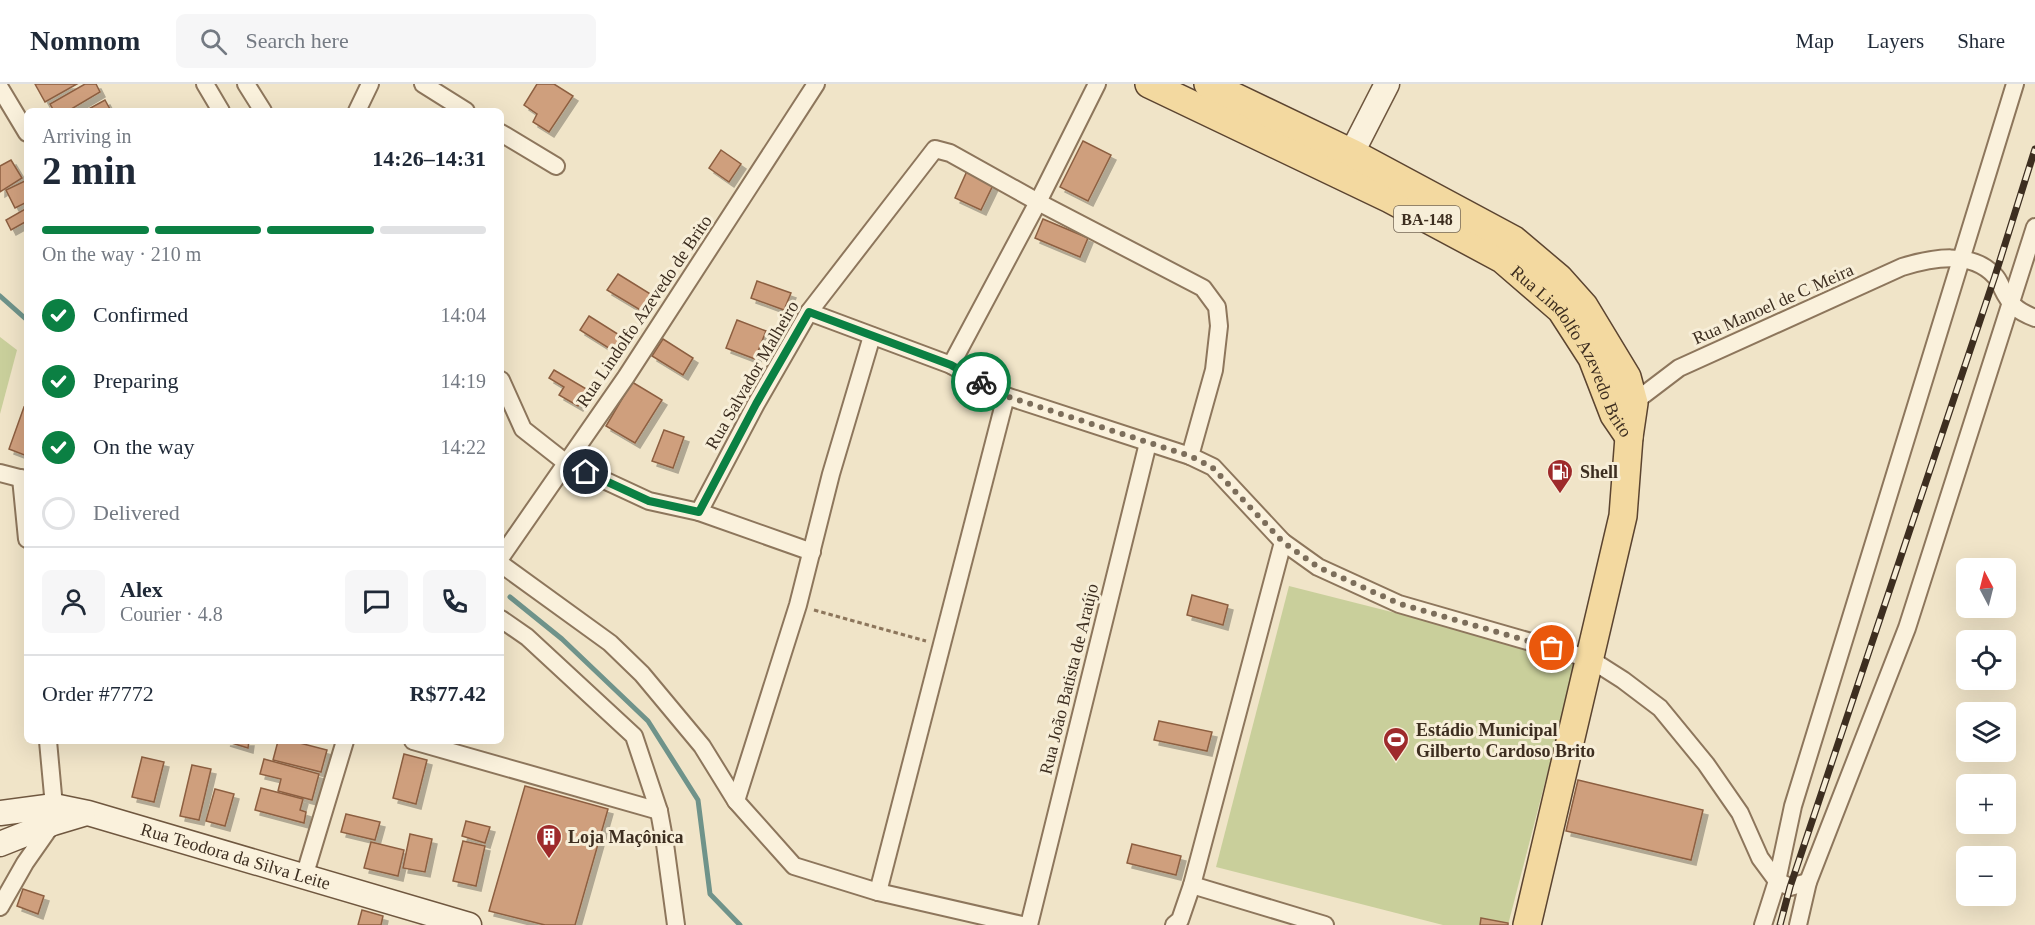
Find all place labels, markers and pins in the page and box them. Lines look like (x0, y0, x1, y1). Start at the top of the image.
pin (560, 446, 611, 497)
fuel station icon: Shell (1545, 457, 1575, 495)
place label: Shell (1580, 462, 1618, 482)
pin (1526, 622, 1577, 673)
place label: Estádio Municipal Gilberto Cardoso Brito (1416, 720, 1595, 761)
sports icon: Estádio Municipal Gilberto Cardoso Brito (1381, 725, 1411, 763)
building icon: Loja Maçônica (534, 822, 564, 860)
place label: Loja Maçônica (568, 827, 683, 847)

